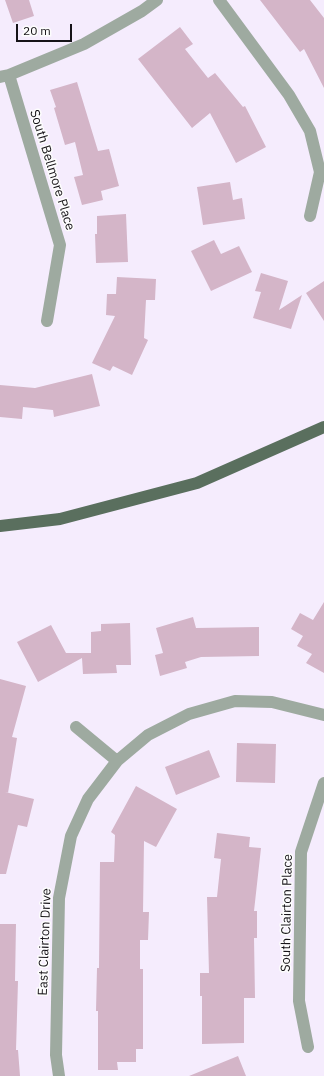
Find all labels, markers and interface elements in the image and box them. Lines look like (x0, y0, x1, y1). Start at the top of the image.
scale bar (18, 16, 74, 42)
text: 20 m (23, 23, 51, 38)
street label: South Bellmore Place (26, 108, 78, 232)
street label: South Clairton Place (278, 854, 296, 972)
street label: East Clairton Drive (35, 888, 55, 996)

